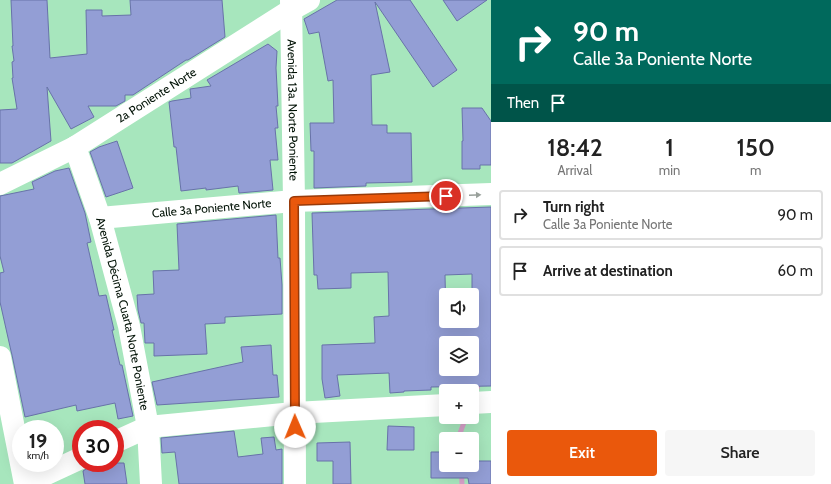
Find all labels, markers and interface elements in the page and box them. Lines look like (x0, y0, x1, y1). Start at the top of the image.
text: 90 m (573, 14, 639, 48)
icon: right (507, 16, 559, 68)
street label: Avenida 13a. Norte Poniente (285, 39, 302, 181)
text: Calle 3a Poniente Norte (573, 48, 752, 70)
street label: 2a Poniente Norte (113, 64, 199, 126)
icon: arrive (547, 92, 569, 114)
text: Then (507, 94, 539, 112)
text: 18:42 (547, 133, 603, 162)
text: 1 (665, 133, 674, 162)
text: 150 (736, 133, 775, 162)
text: Arrival (558, 162, 592, 178)
text: min (659, 162, 680, 178)
text: m (750, 162, 761, 178)
pin (429, 179, 463, 213)
icon: arrive (435, 185, 457, 207)
one-way arrow (469, 192, 482, 198)
street label: Calle 3a Poniente Norte (151, 195, 272, 220)
text: Turn right (543, 198, 604, 216)
icon: right (509, 204, 531, 226)
text: 90 m (777, 206, 813, 224)
street label: Avenida Décima Cuarta Norte Poniente (93, 216, 153, 412)
text: Calle 3a Poniente Norte (543, 216, 672, 232)
icon: arrive (509, 260, 531, 282)
text: Arrive at destination (543, 262, 673, 280)
text: 60 m (777, 262, 813, 280)
map controls (439, 288, 479, 472)
button: sound (439, 288, 479, 328)
button: layers (439, 336, 479, 376)
button: + (439, 384, 479, 424)
position arrow (274, 406, 316, 448)
speed limit sign: 30 (72, 420, 124, 472)
text: 19 (29, 429, 47, 453)
button: Exit (507, 430, 657, 476)
button: Share (665, 430, 815, 476)
button: − (439, 432, 479, 472)
text: km/h (27, 449, 49, 462)

